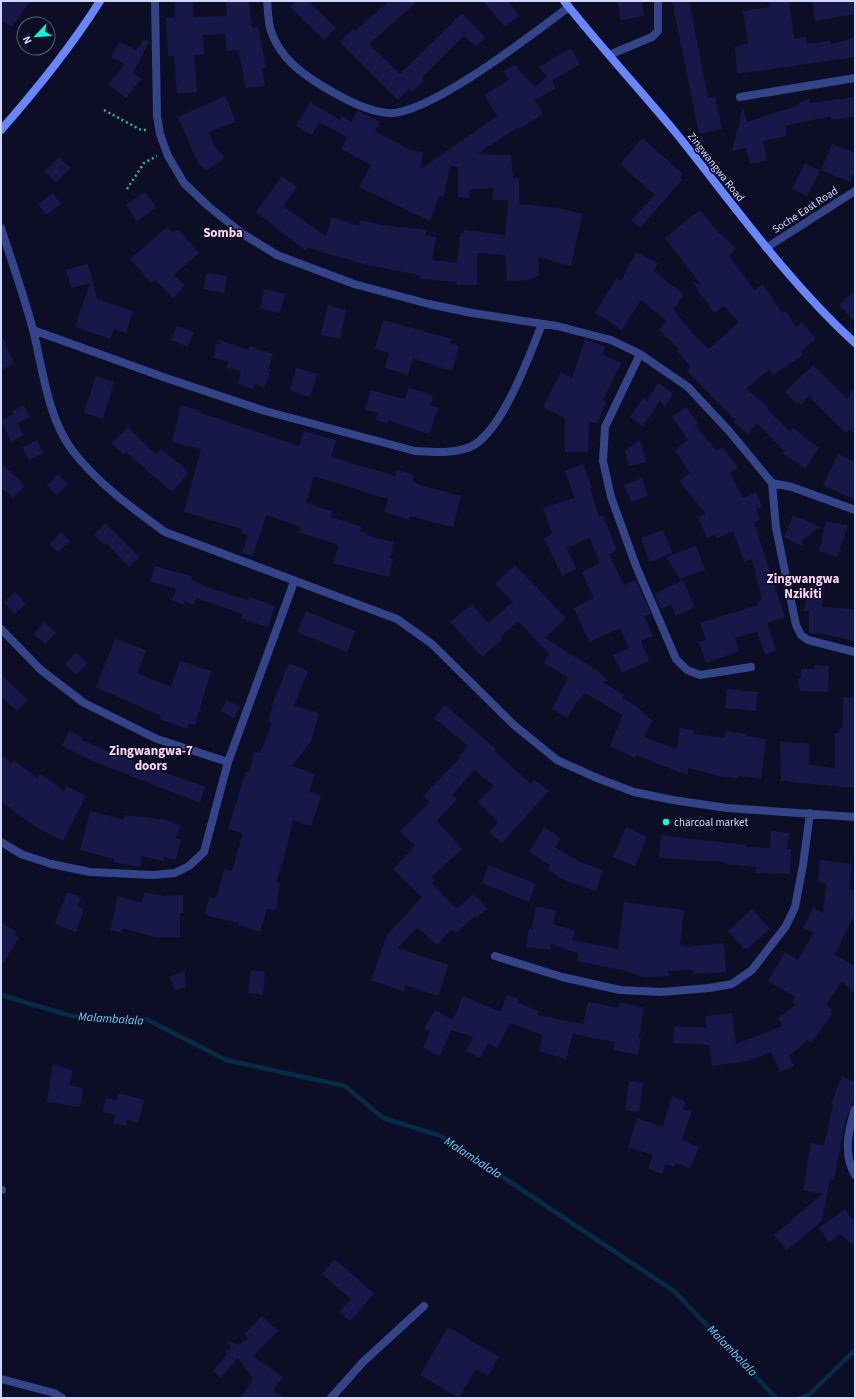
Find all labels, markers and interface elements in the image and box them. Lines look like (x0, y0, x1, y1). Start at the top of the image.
north arrow (16, 16, 56, 56)
text: N (19, 34, 36, 47)
street label: Zingwangwa Road (684, 129, 748, 205)
street label: Soche East Road (769, 183, 841, 237)
district label: Somba (203, 224, 243, 242)
district label: Zingwangwa Nzikiti (767, 570, 840, 603)
district label: Zingwangwa-7 doors (109, 742, 193, 775)
place label: charcoal market (674, 815, 748, 830)
marker: charcoal market (661, 817, 671, 827)
water label: Malambalala (78, 1008, 145, 1030)
water label: Malambalala (441, 1133, 506, 1183)
water label: Malambalala (703, 1322, 761, 1381)

